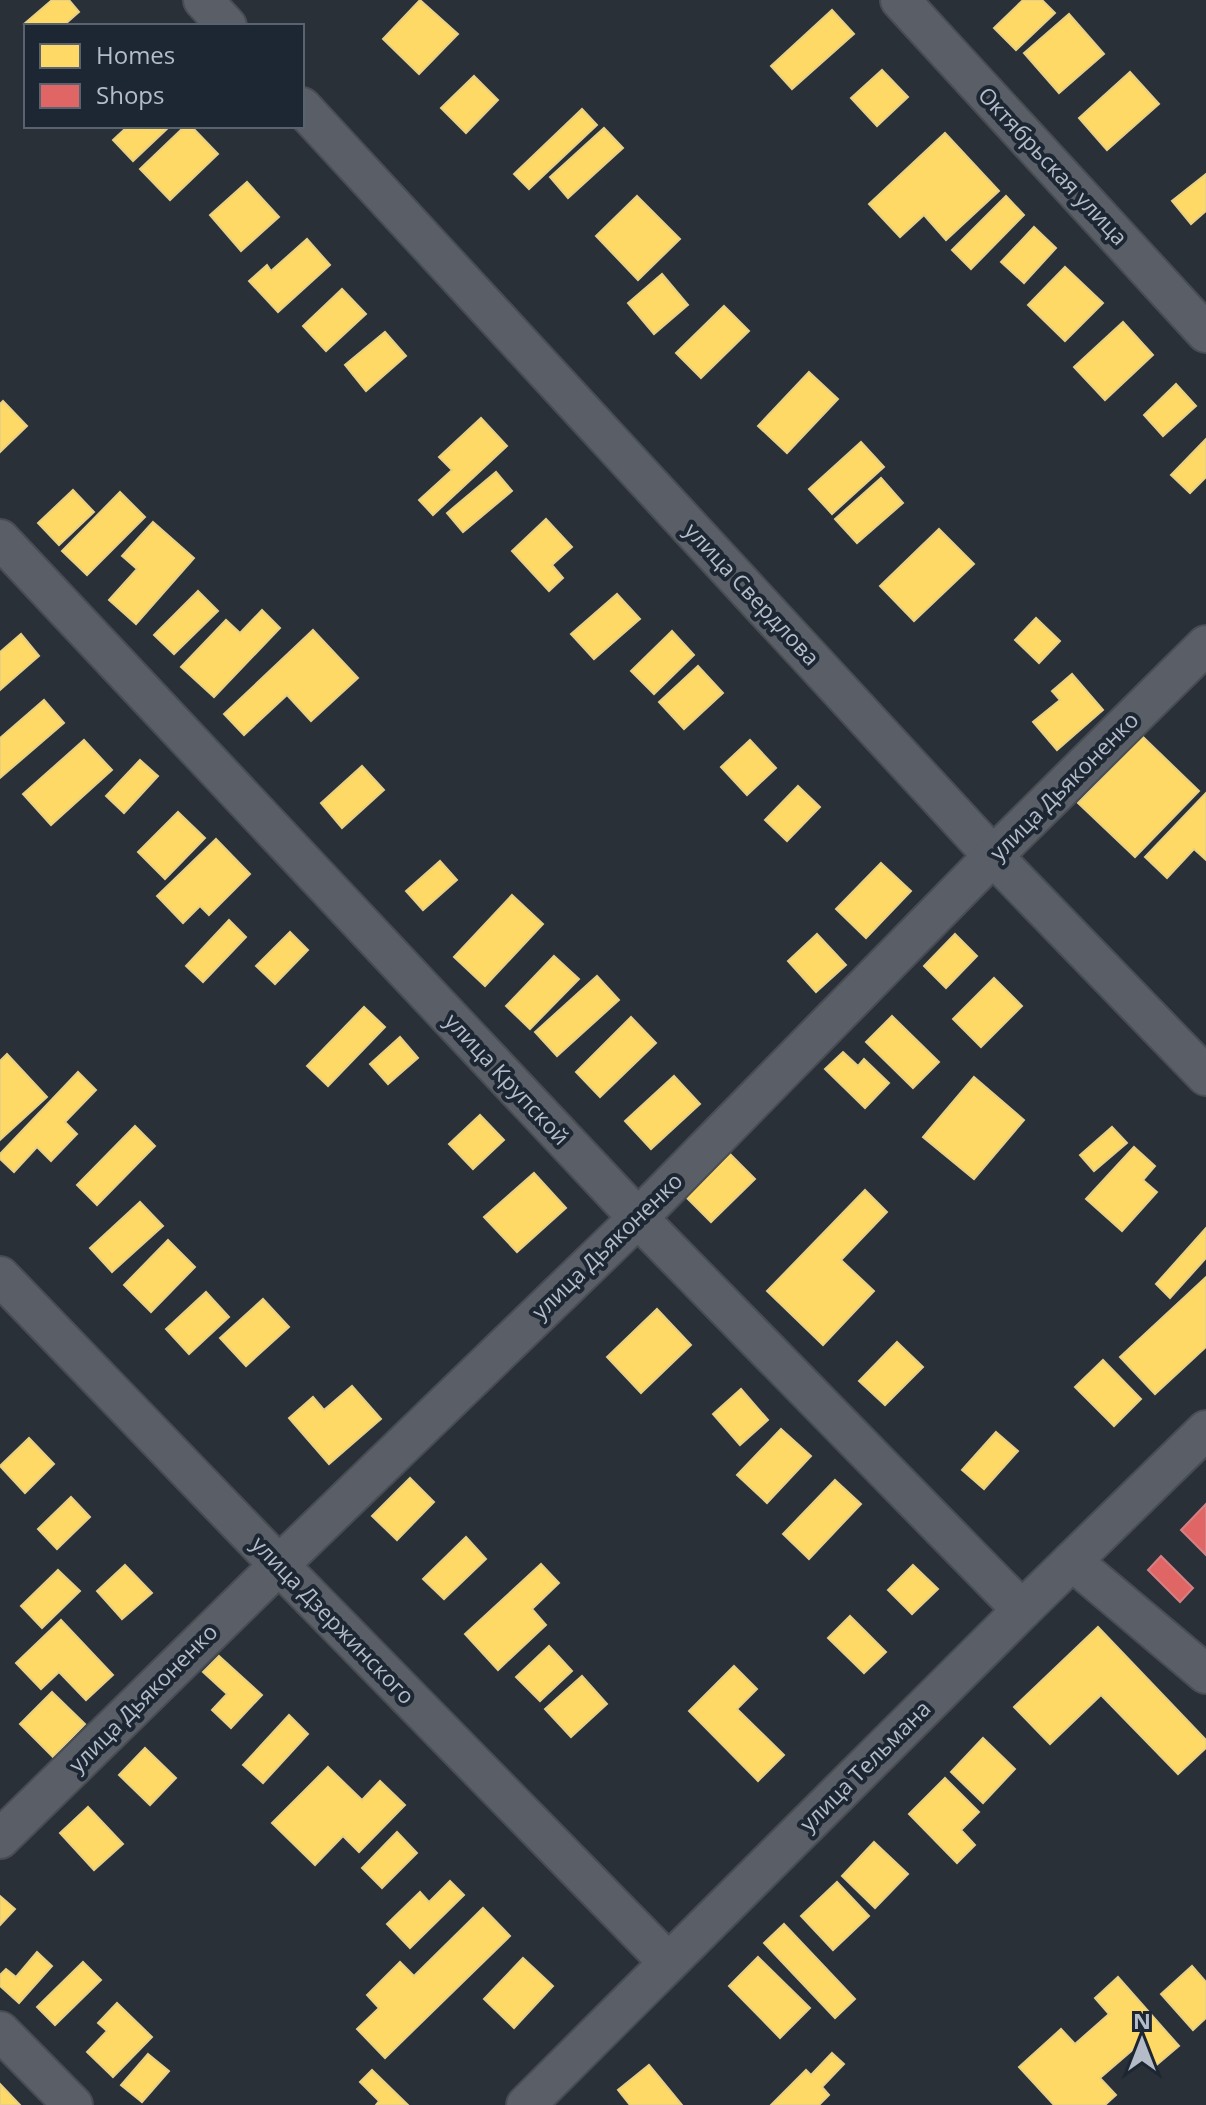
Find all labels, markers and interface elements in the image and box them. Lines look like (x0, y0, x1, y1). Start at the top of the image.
legend (24, 24, 304, 128)
text: Homes (96, 38, 175, 71)
text: Shops (96, 78, 164, 111)
street label: Октябрьская улица (972, 80, 1135, 251)
street label: улица Свердлова (679, 515, 827, 671)
street label: улица Дьяконенко (982, 704, 1144, 866)
street label: улица Крупской (439, 1006, 577, 1151)
street label: улица Дьяконенко (524, 1165, 688, 1325)
street label: улица Дзержинского (246, 1529, 422, 1710)
street label: улица Дьяконенко (61, 1616, 223, 1778)
street label: улица Тельмана (792, 1693, 936, 1837)
north arrow (1102, 2001, 1182, 2081)
text: N (1133, 2005, 1151, 2035)

